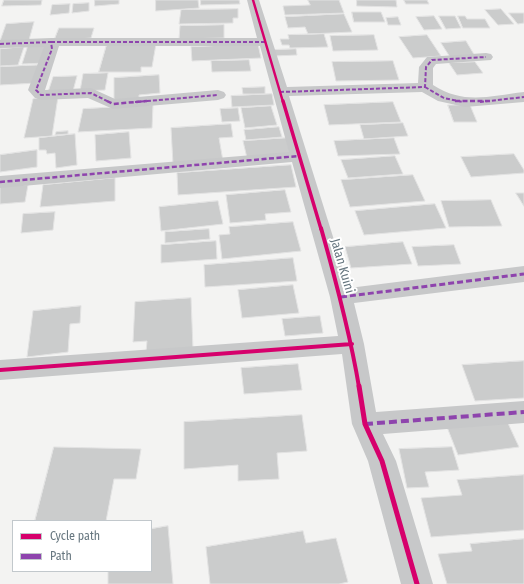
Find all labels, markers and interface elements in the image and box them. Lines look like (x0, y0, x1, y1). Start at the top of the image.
street label: Jalan Kuini (327, 237, 357, 295)
legend (12, 520, 152, 572)
text: Cycle path (50, 529, 100, 543)
text: Path (50, 549, 72, 563)

